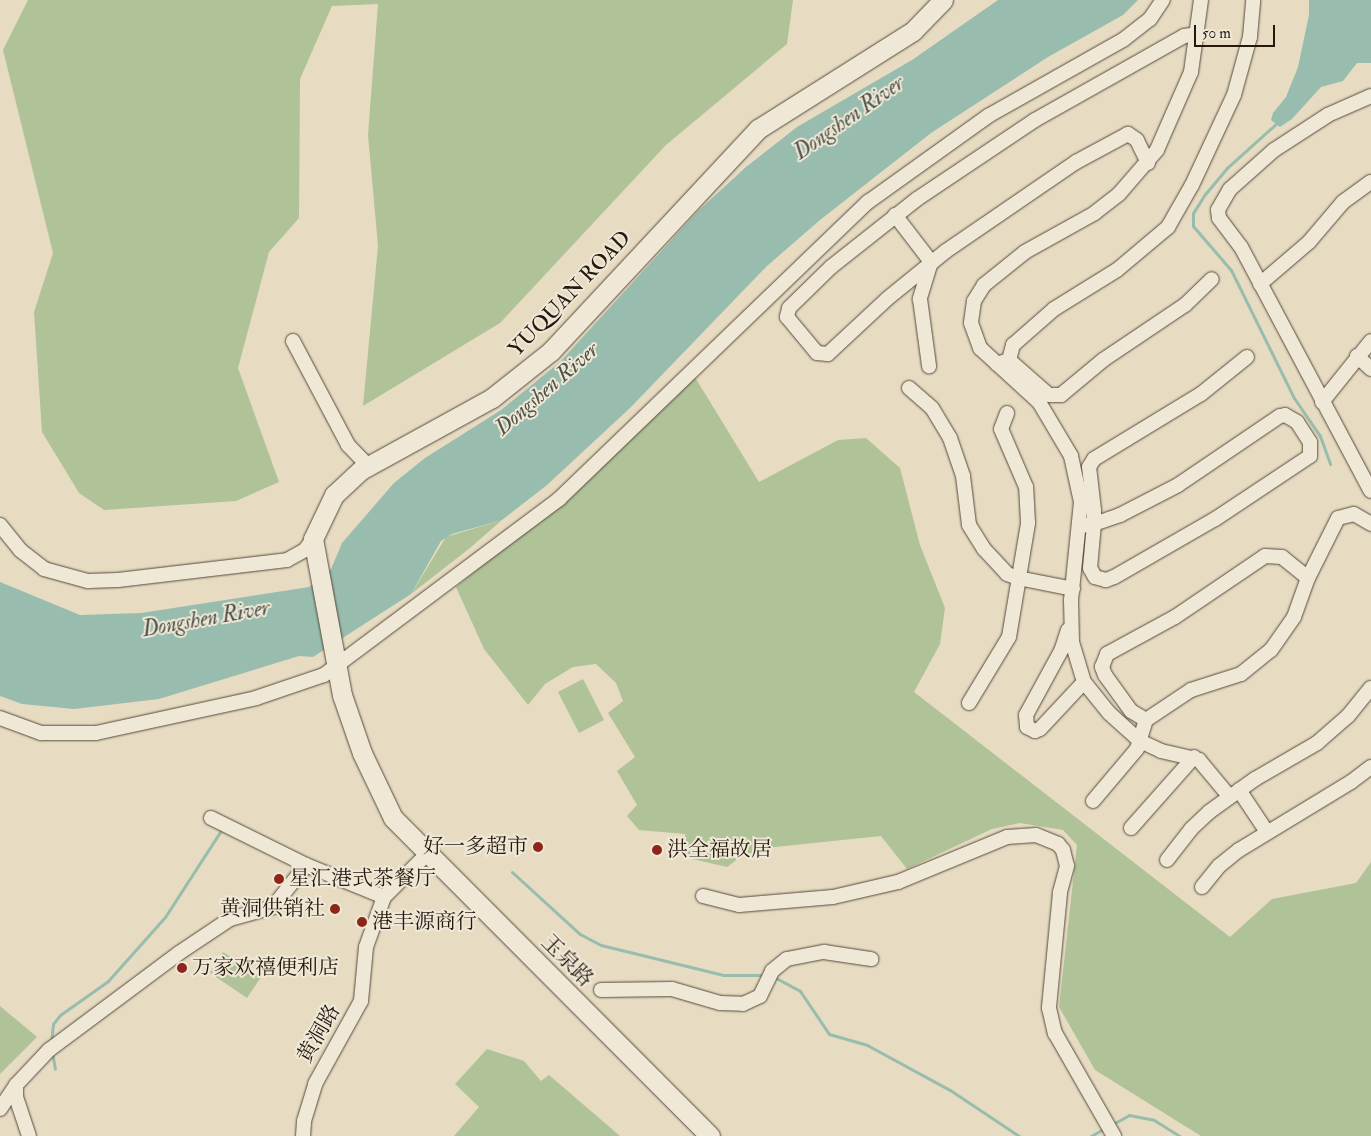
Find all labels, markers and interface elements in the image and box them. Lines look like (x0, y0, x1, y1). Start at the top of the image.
scale bar (1196, 15, 1277, 47)
text: 50 m (1202, 24, 1231, 43)
water label: Dongshen River (789, 70, 909, 166)
street label: YUQUAN ROAD (504, 226, 636, 362)
water label: Dongshen River (490, 337, 604, 441)
water label: Dongshen River (140, 595, 272, 643)
place label: 好一多超市 (423, 834, 528, 860)
place label: 洪全福故居 (667, 837, 772, 863)
marker: 好一多超市 (532, 841, 544, 853)
marker: 洪全福故居 (651, 844, 663, 856)
place label: 星汇港式茶餐厅 (289, 866, 436, 892)
marker: 星汇港式茶餐厅 (273, 873, 285, 885)
place label: 黄洞供销社 (220, 896, 325, 922)
marker: 黄洞供销社 (329, 903, 341, 915)
place label: 港丰源商行 (372, 909, 477, 935)
marker: 港丰源商行 (356, 916, 368, 928)
street label: 玉泉路 (536, 930, 598, 992)
place label: 万家欢禧便利店 (192, 955, 339, 981)
marker: 万家欢禧便利店 (176, 962, 188, 974)
street label: 黄洞路 (292, 1000, 346, 1068)

